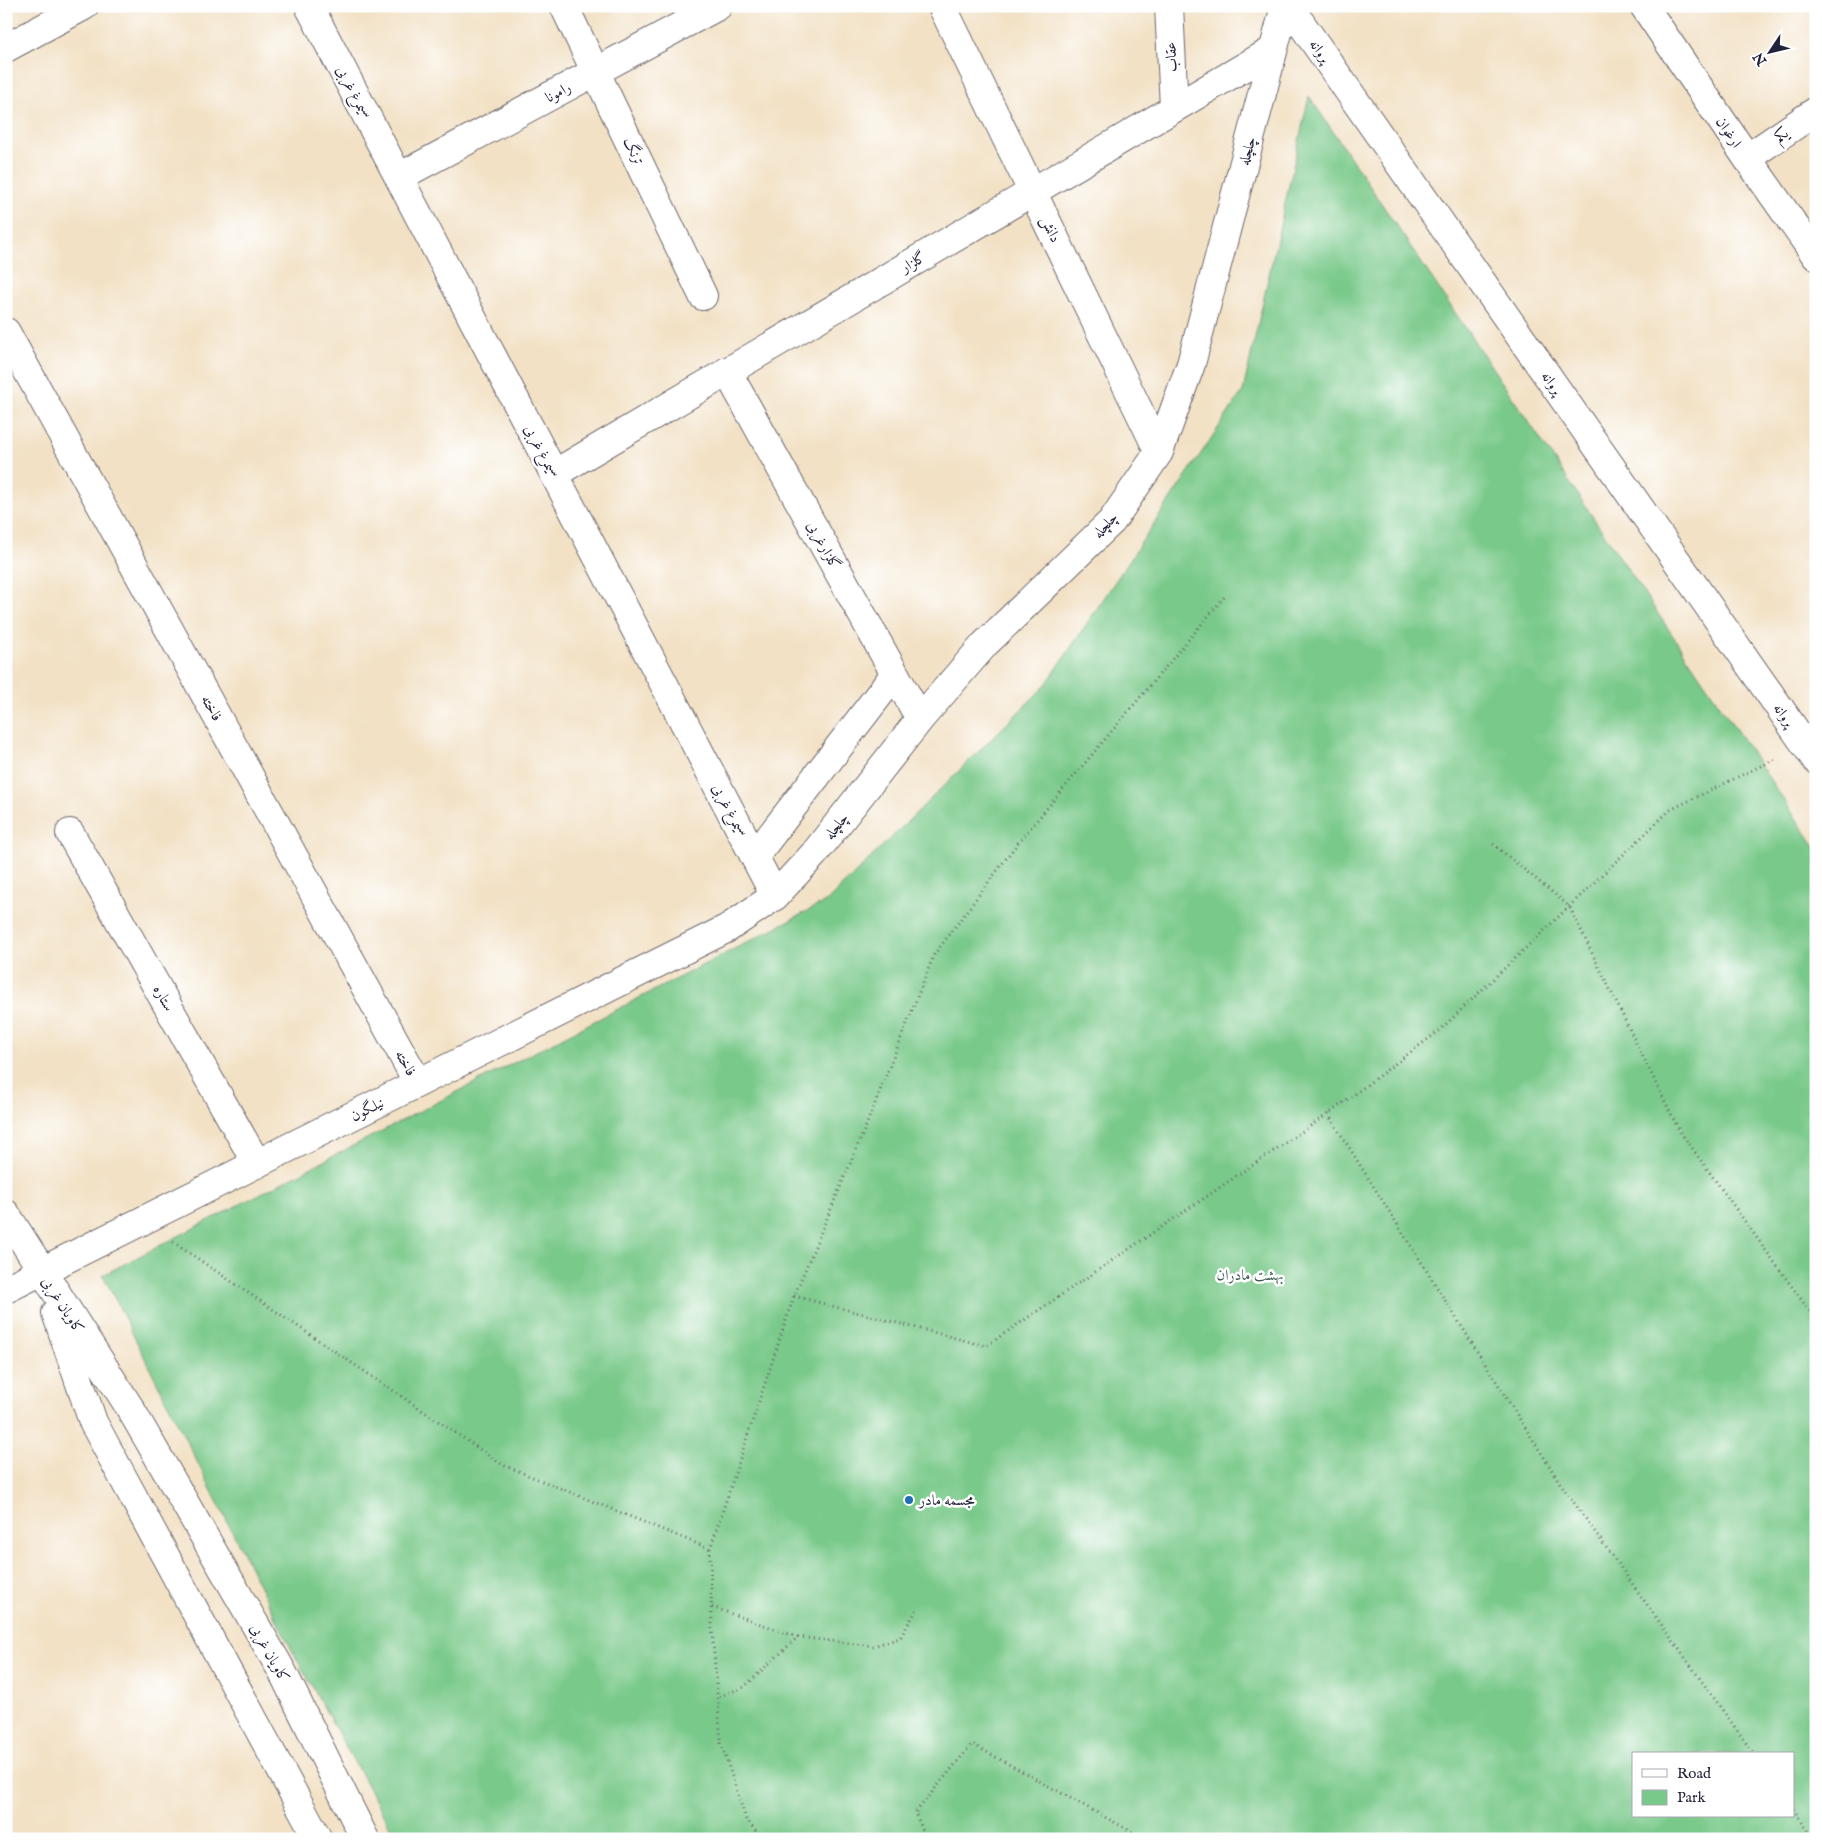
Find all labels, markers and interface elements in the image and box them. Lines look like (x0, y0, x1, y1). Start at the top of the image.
north arrow (1744, 28, 1794, 78)
street label: پروانه (1305, 36, 1335, 68)
street label: عقاب (1161, 41, 1182, 73)
text: N (1749, 49, 1772, 70)
street label: سیمرغ غربی (329, 62, 375, 123)
street label: رامونا (542, 78, 574, 107)
street label: ارغوان (1711, 113, 1746, 151)
street label: یکم (1770, 123, 1795, 150)
street label: ترنگ (619, 134, 649, 168)
street label: چلچله (1235, 135, 1261, 168)
street label: دانش (1036, 213, 1065, 246)
street label: گلزار (895, 248, 929, 278)
street label: پروانه (1537, 368, 1567, 400)
street label: سیمرغ غربی (517, 421, 563, 482)
street label: چلچله (1089, 508, 1123, 543)
street label: گلزارغربی (802, 518, 845, 573)
street label: فاخته (197, 692, 226, 725)
street label: پروانه (1769, 700, 1799, 732)
street label: سیمرغ غربی (705, 780, 751, 841)
street label: چلچله (820, 809, 854, 844)
street label: ستاره (149, 982, 178, 1015)
street label: فاخته (391, 1047, 420, 1080)
street label: نیلگون (347, 1092, 387, 1126)
park label: بهشت مادران (1217, 1266, 1283, 1285)
street label: کاویان غربی (36, 1273, 88, 1338)
place label: مجسمه مادر (917, 1491, 975, 1510)
marker: مجسمه مادر (903, 1494, 915, 1506)
street label: کاویان غربی (245, 1621, 293, 1686)
legend (1632, 1752, 1794, 1818)
text: Road (1677, 1764, 1712, 1783)
text: Park (1677, 1788, 1707, 1807)

